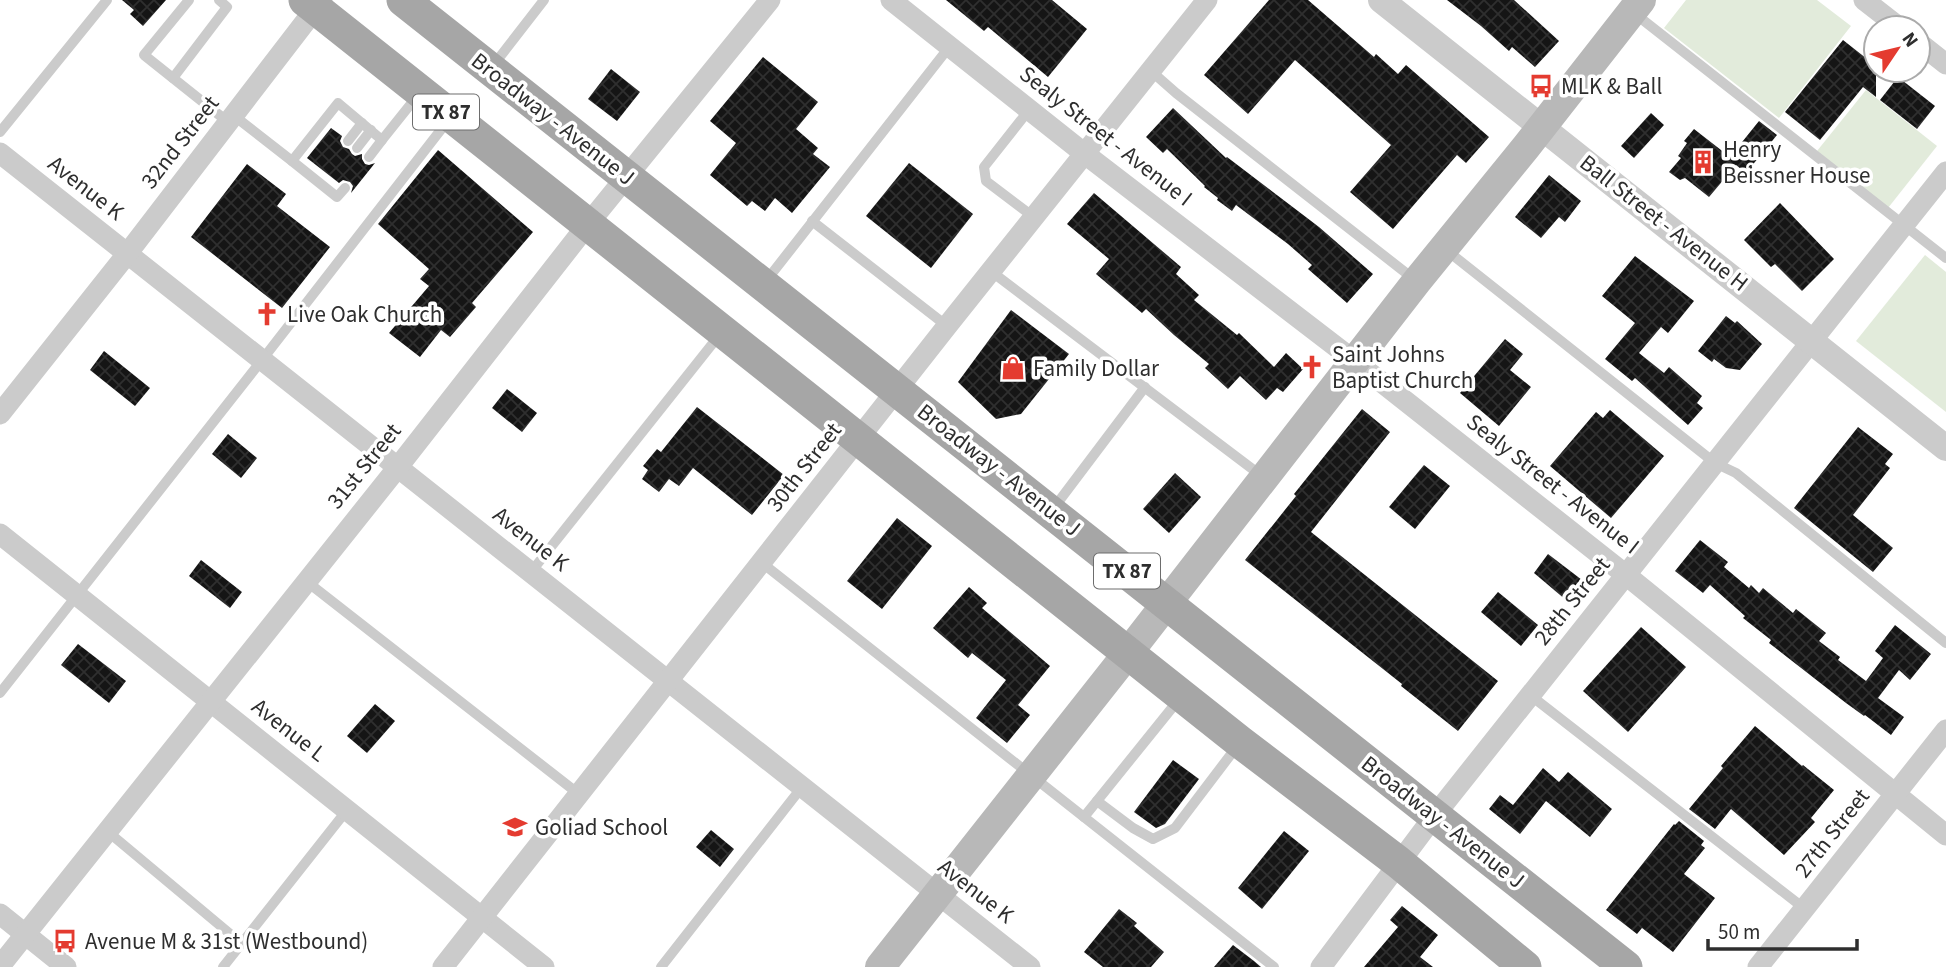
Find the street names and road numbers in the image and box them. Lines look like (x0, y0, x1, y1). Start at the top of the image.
street label: Broadway - Avenue J (464, 45, 642, 193)
street label: Sealy Street - Avenue I (1012, 58, 1200, 214)
street label: 32nd Street (133, 88, 227, 196)
road number: TX 87 (413, 94, 479, 130)
street label: Ball Street - Avenue H (1573, 147, 1755, 299)
street label: Avenue K (41, 148, 132, 229)
street label: Broadway - Avenue J (910, 396, 1088, 544)
street label: Sealy Street - Avenue I (1459, 406, 1647, 562)
street label: 30th Street (759, 415, 850, 519)
street label: 31st Street (319, 416, 409, 516)
street label: Avenue K (486, 499, 577, 580)
street label: 28th Street (1526, 549, 1618, 652)
road number: TX 87 (1094, 554, 1160, 588)
street label: Avenue L (245, 690, 333, 770)
street label: Broadway - Avenue J (1354, 748, 1532, 896)
street label: 27th Street (1787, 781, 1878, 885)
street label: Avenue K (931, 851, 1022, 932)

